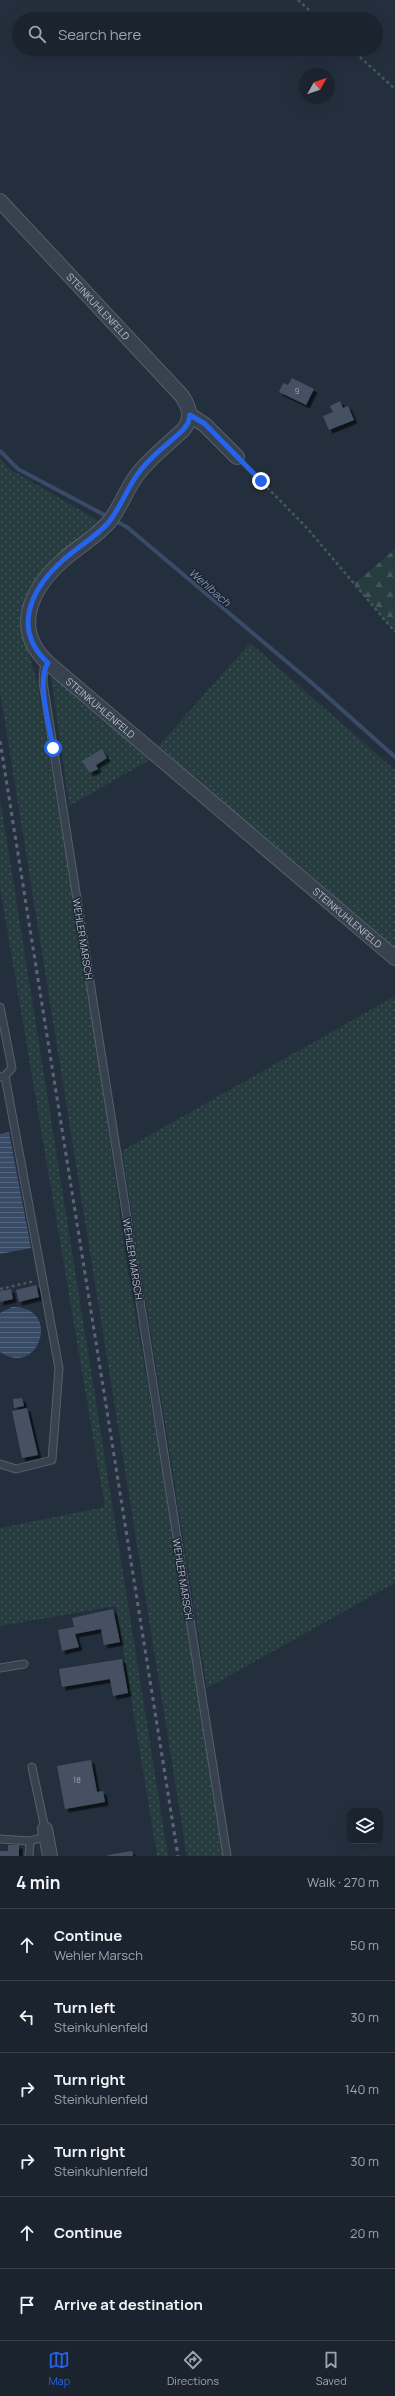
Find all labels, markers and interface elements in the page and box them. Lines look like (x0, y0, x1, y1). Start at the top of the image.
search box (12, 12, 383, 56)
icon: search (26, 23, 48, 45)
text: Search here (58, 24, 141, 45)
north arrow (299, 68, 335, 104)
street label: STEINKUHLENFELD (63, 270, 133, 343)
house number: 9 (295, 385, 300, 396)
route end (252, 472, 270, 490)
water label: Wehlbach (186, 565, 234, 609)
street label: STEINKUHLENFELD (63, 674, 139, 741)
route start (44, 739, 62, 757)
street label: STEINKUHLENFELD (310, 884, 385, 951)
street label: WEHLER MARSCH (70, 897, 96, 981)
street label: WEHLER MARSCH (120, 1217, 146, 1301)
street label: WEHLER MARSCH (170, 1537, 196, 1621)
house number: 18 (73, 1774, 81, 1785)
map controls (347, 1808, 383, 1844)
button: layers (347, 1808, 383, 1844)
text: 4 min (16, 1871, 60, 1894)
text: Walk · 270 m (307, 1873, 379, 1891)
text: Continue (54, 1925, 122, 1946)
icon: ahead (16, 1934, 38, 1956)
text: 50 m (350, 1936, 379, 1954)
text: Wehler Marsch (54, 1946, 143, 1964)
text: Turn left (54, 1997, 116, 2018)
icon: left (16, 2006, 38, 2028)
text: 30 m (350, 2008, 379, 2026)
text: Steinkuhlenfeld (54, 2018, 148, 2036)
text: Turn right (54, 2069, 125, 2090)
icon: right (16, 2078, 38, 2100)
text: 140 m (345, 2080, 379, 2098)
text: Steinkuhlenfeld (54, 2090, 148, 2108)
text: Turn right (54, 2141, 125, 2162)
icon: right (16, 2150, 38, 2172)
text: 30 m (350, 2152, 379, 2170)
text: Steinkuhlenfeld (54, 2162, 148, 2180)
icon: ahead (16, 2222, 38, 2244)
text: Continue (54, 2222, 122, 2243)
text: 20 m (350, 2224, 379, 2242)
icon: arrive (16, 2294, 38, 2316)
text: Arrive at destination (54, 2294, 203, 2315)
tab: Map (48, 2349, 70, 2388)
tab: Directions (167, 2349, 219, 2388)
tab: Saved (316, 2349, 347, 2388)

